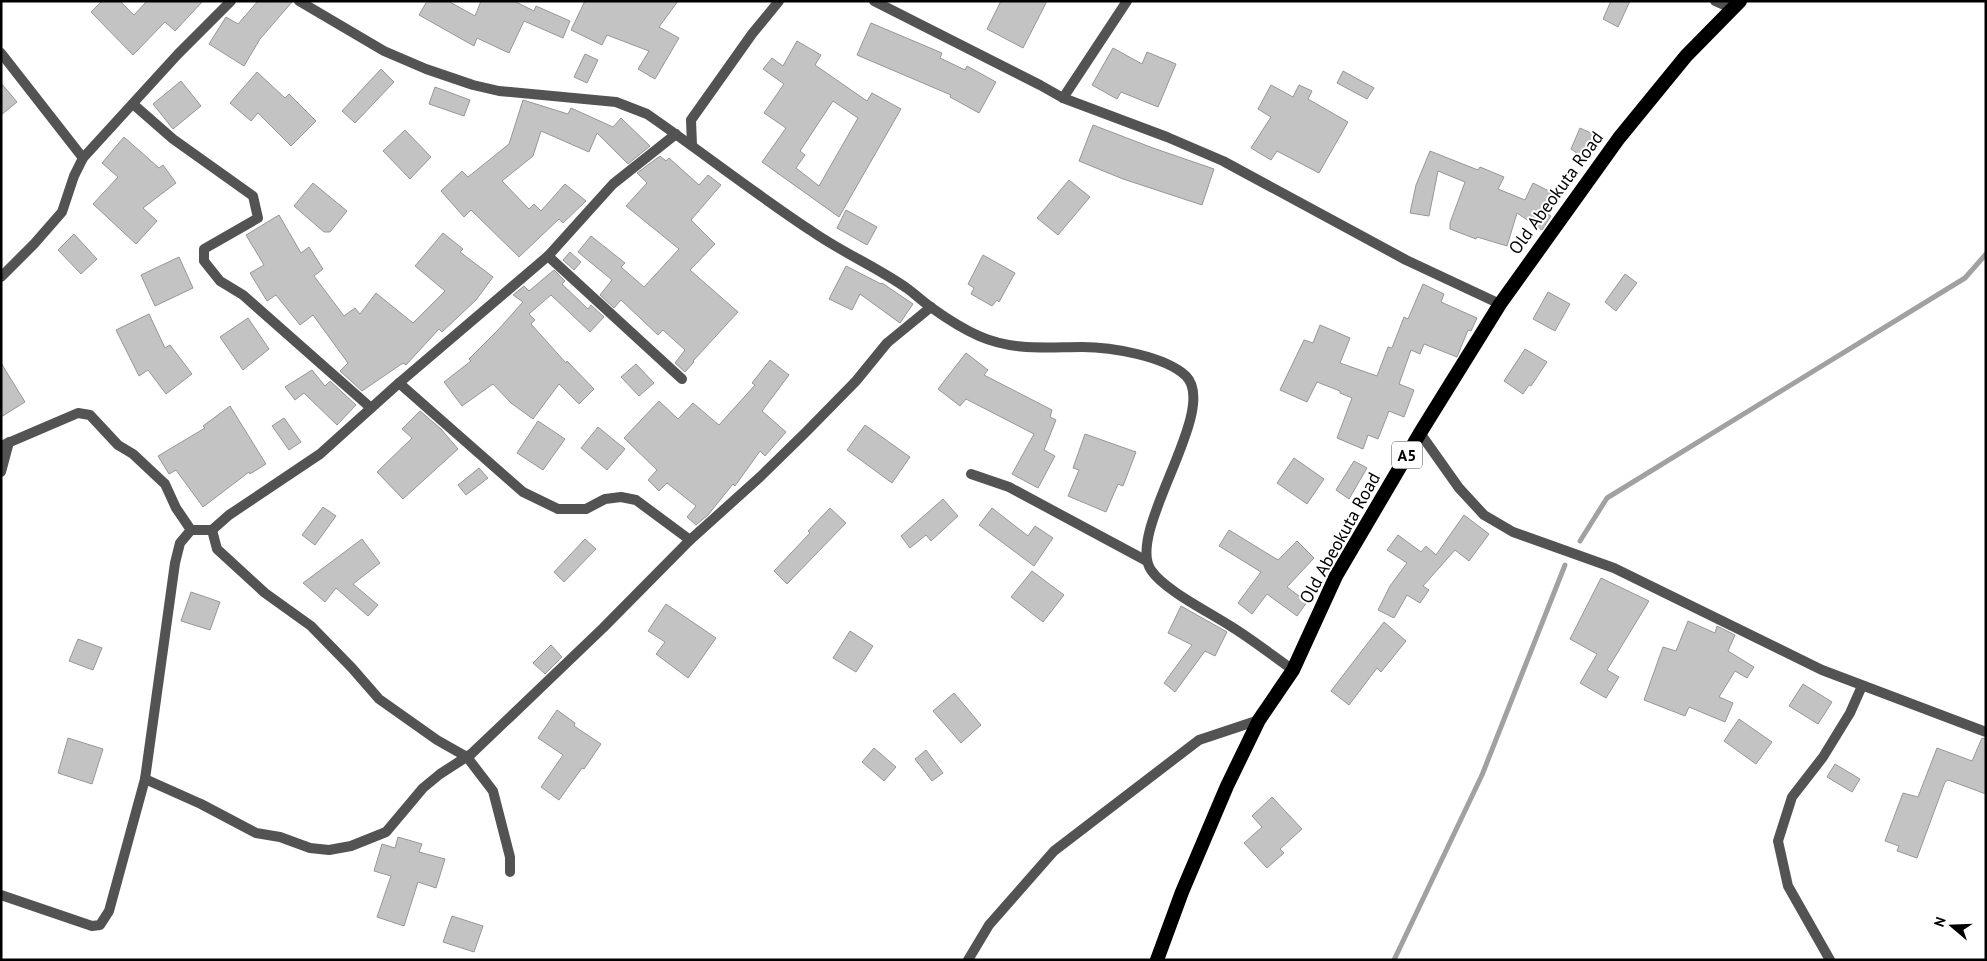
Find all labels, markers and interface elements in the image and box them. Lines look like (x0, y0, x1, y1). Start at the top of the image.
street label: Old Abeokuta Road (1503, 127, 1608, 259)
road number: A5 (1392, 442, 1422, 468)
street label: Old Abeokuta Road (1294, 468, 1385, 607)
north arrow (1927, 901, 1977, 951)
text: N (1930, 914, 1950, 929)

